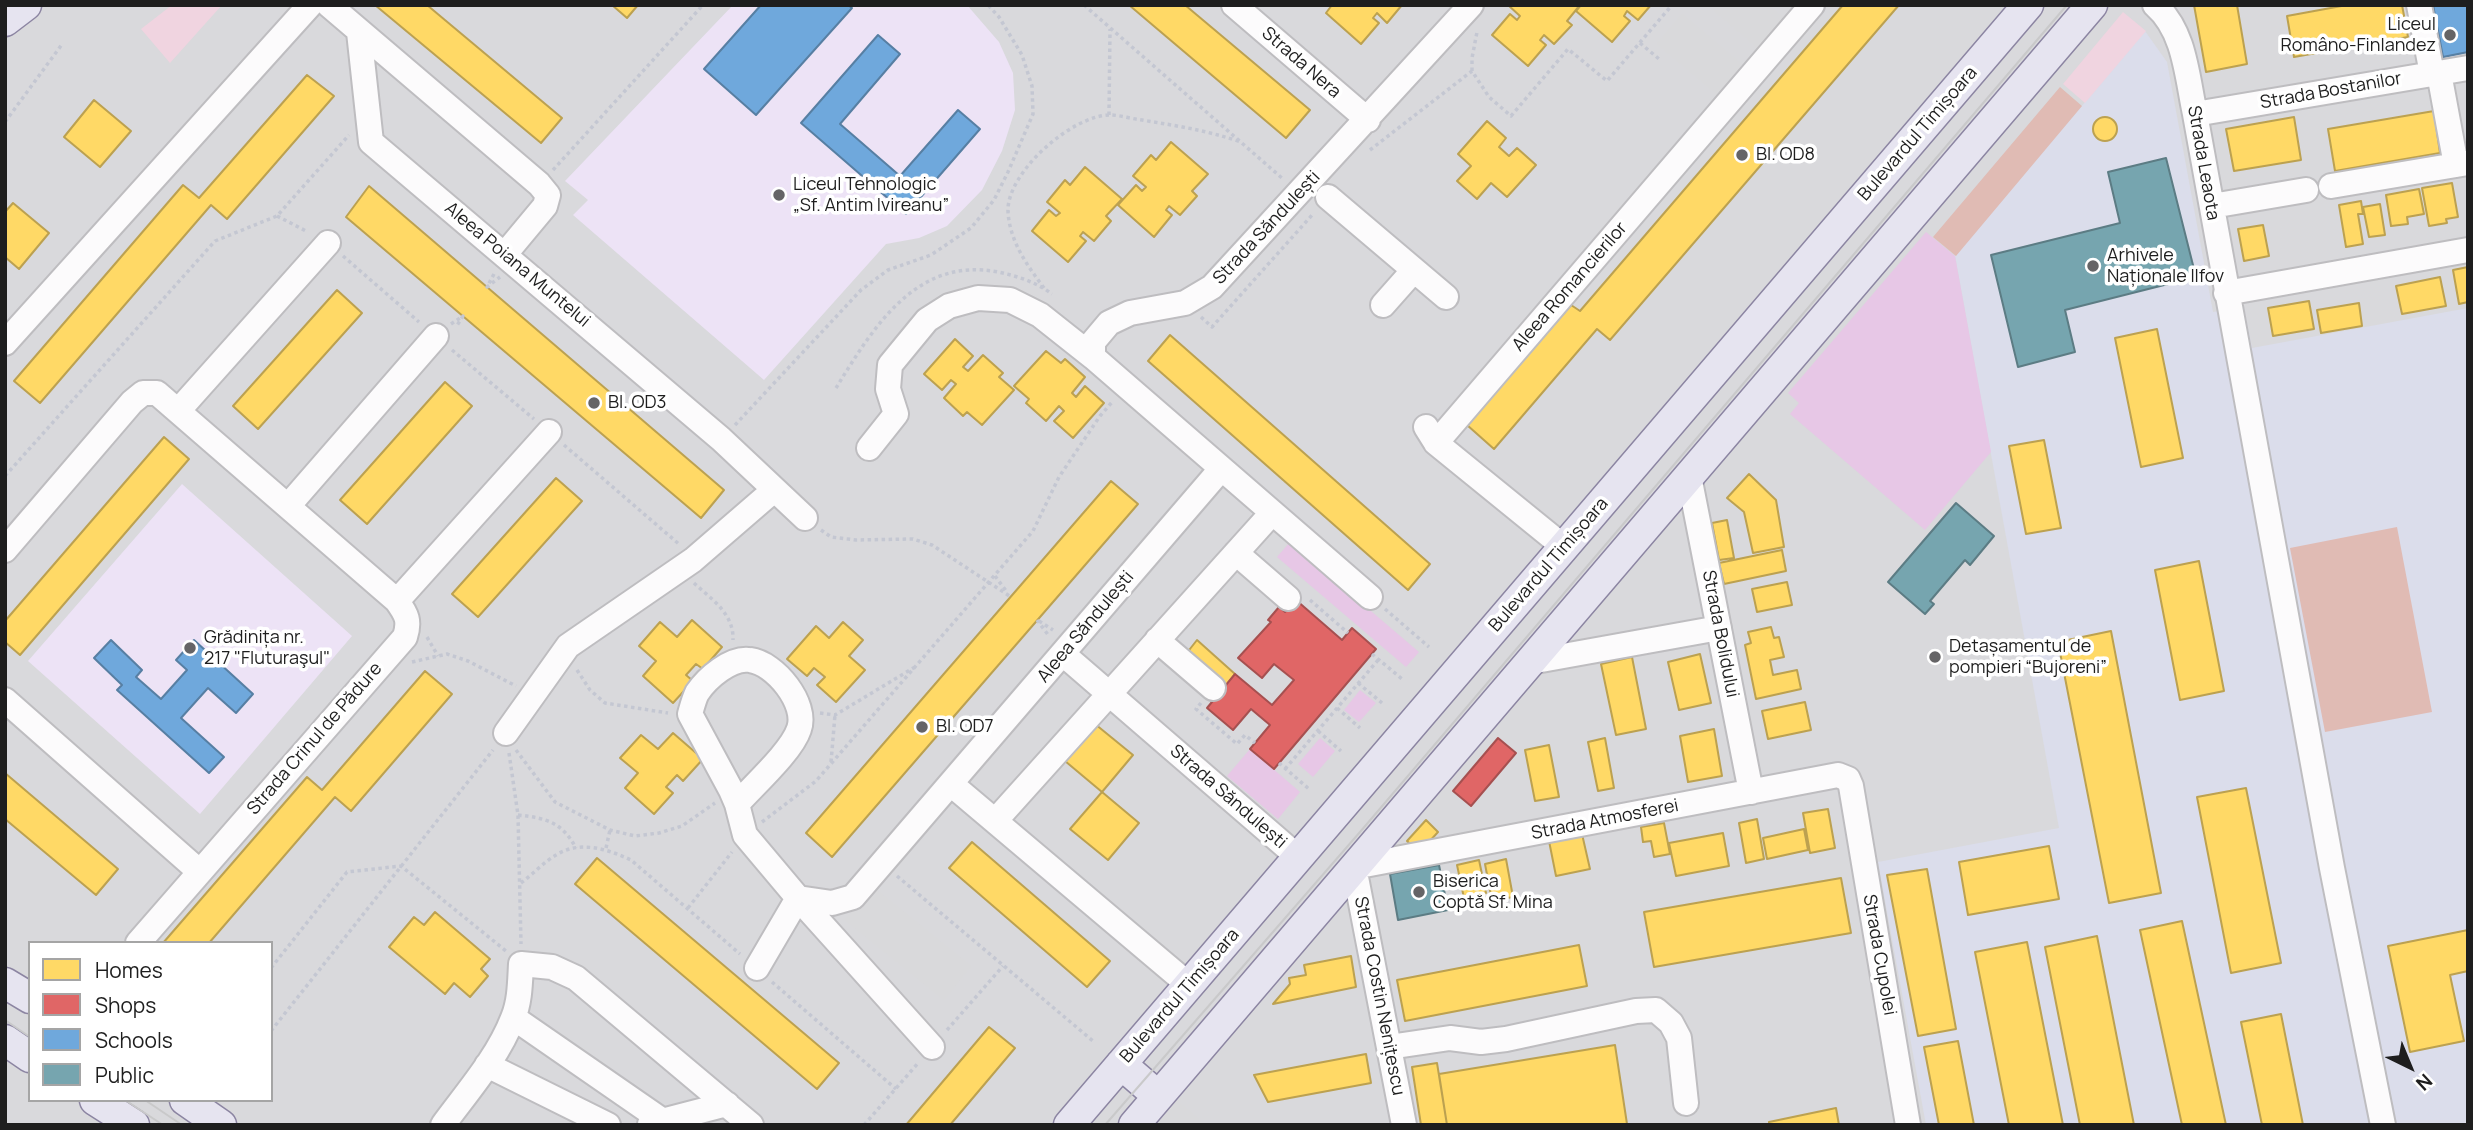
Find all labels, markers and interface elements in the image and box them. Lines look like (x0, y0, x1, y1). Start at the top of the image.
place label: Liceul Româno-Finlandez (2280, 14, 2436, 56)
street label: Strada Nera (1257, 23, 1345, 103)
marker: Liceul Româno-Finlandez (2442, 27, 2458, 43)
street label: Bulevardul Timișoara (1854, 62, 1982, 206)
street label: Strada Bostanilor (2259, 68, 2403, 114)
street label: Strada Leaota (2182, 104, 2224, 222)
place label: Bl. OD8 (1756, 144, 1815, 166)
marker: Bl. OD8 (1734, 147, 1750, 163)
street label: Strada Săndulești (1209, 167, 1325, 289)
place label: Liceul Tehnologic „Sf. Antim Ivireanu” (793, 174, 949, 216)
marker: Liceul Tehnologic „Sf. Antim Ivireanu” (771, 187, 787, 203)
street label: Aleea Poiana Muntelui (440, 198, 594, 332)
street label: Aleea Romancierilor (1508, 218, 1632, 356)
place label: Arhivele Naționale Ilfov (2107, 245, 2224, 288)
marker: Arhivele Naționale Ilfov (2085, 258, 2101, 274)
place label: Bl. OD3 (608, 392, 666, 414)
marker: Bl. OD3 (586, 395, 602, 411)
street label: Bulevardul Timișoara (1485, 493, 1613, 637)
street label: Aleea Săndulești (1033, 567, 1139, 687)
street label: Strada Bolidului (1697, 569, 1743, 699)
place label: Grădinița nr. 217 "Fluturaşul" (204, 627, 330, 670)
place label: Detașamentul de pompieri “Bujoreni” (1949, 636, 2107, 678)
marker: Grădinița nr. 217 "Fluturaşul" (182, 640, 198, 656)
marker: Detașamentul de pompieri “Bujoreni” (1927, 649, 1943, 665)
street label: Strada Crinul de Pădure (243, 658, 387, 820)
place label: Bl. OD7 (936, 716, 994, 738)
marker: Bl. OD7 (914, 719, 930, 735)
street label: Strada Săndulești (1165, 741, 1291, 853)
street label: Strada Atmosferei (1529, 795, 1681, 845)
place label: Biserica Coptă Sf. Mina (1433, 871, 1553, 914)
marker: Biserica Coptă Sf. Mina (1411, 884, 1427, 900)
street label: Strada Cupolei (1858, 893, 1900, 1017)
street label: Strada Costin Nenițescu (1349, 895, 1409, 1097)
street label: Bulevardul Timișoara (1116, 924, 1244, 1068)
legend (28, 941, 273, 1102)
text: Homes (95, 956, 163, 984)
text: Shops (95, 991, 156, 1019)
text: Schools (95, 1026, 173, 1054)
north arrow (2375, 1032, 2445, 1102)
text: Public (95, 1061, 154, 1089)
text: N (2410, 1068, 2438, 1097)

